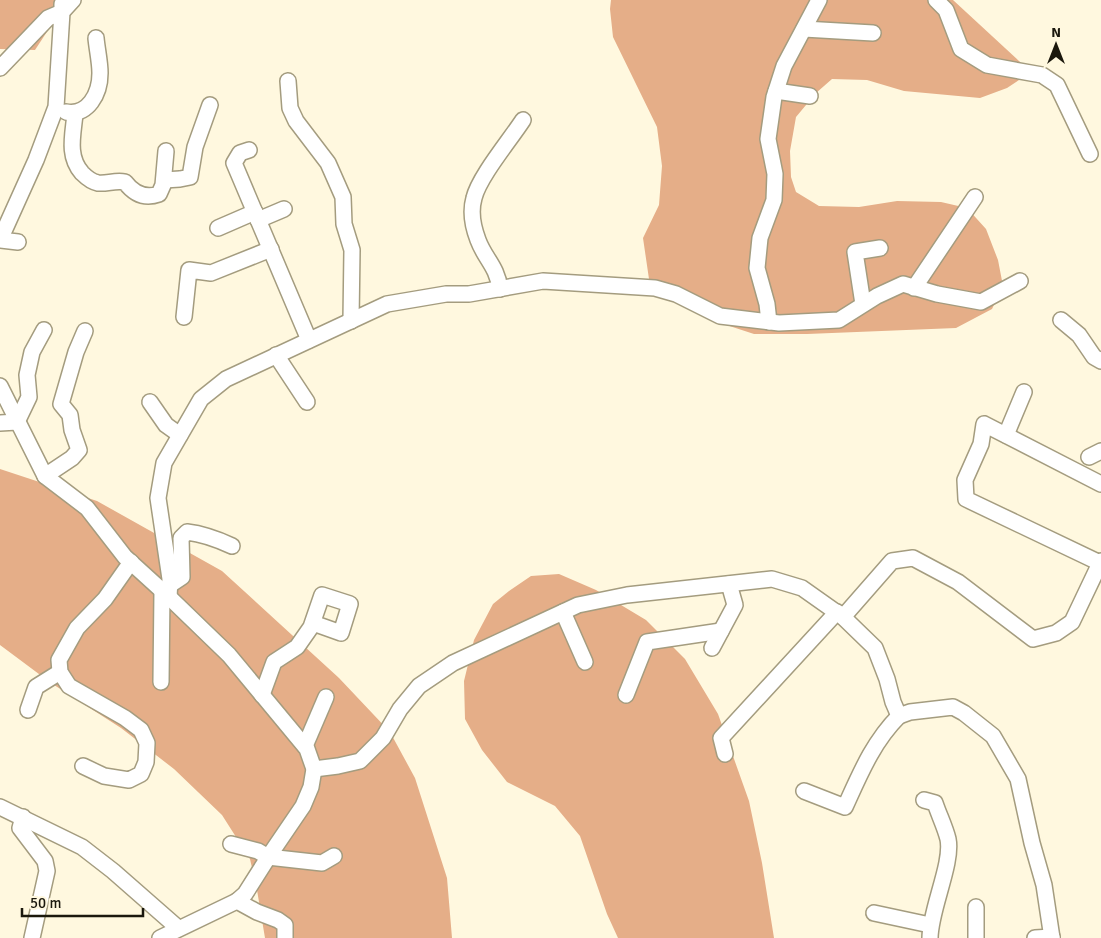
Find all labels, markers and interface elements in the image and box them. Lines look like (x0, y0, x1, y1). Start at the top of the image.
north arrow (1031, 20, 1081, 70)
text: N (1051, 24, 1061, 41)
scale bar (22, 886, 144, 918)
text: 50 m (30, 894, 61, 912)

